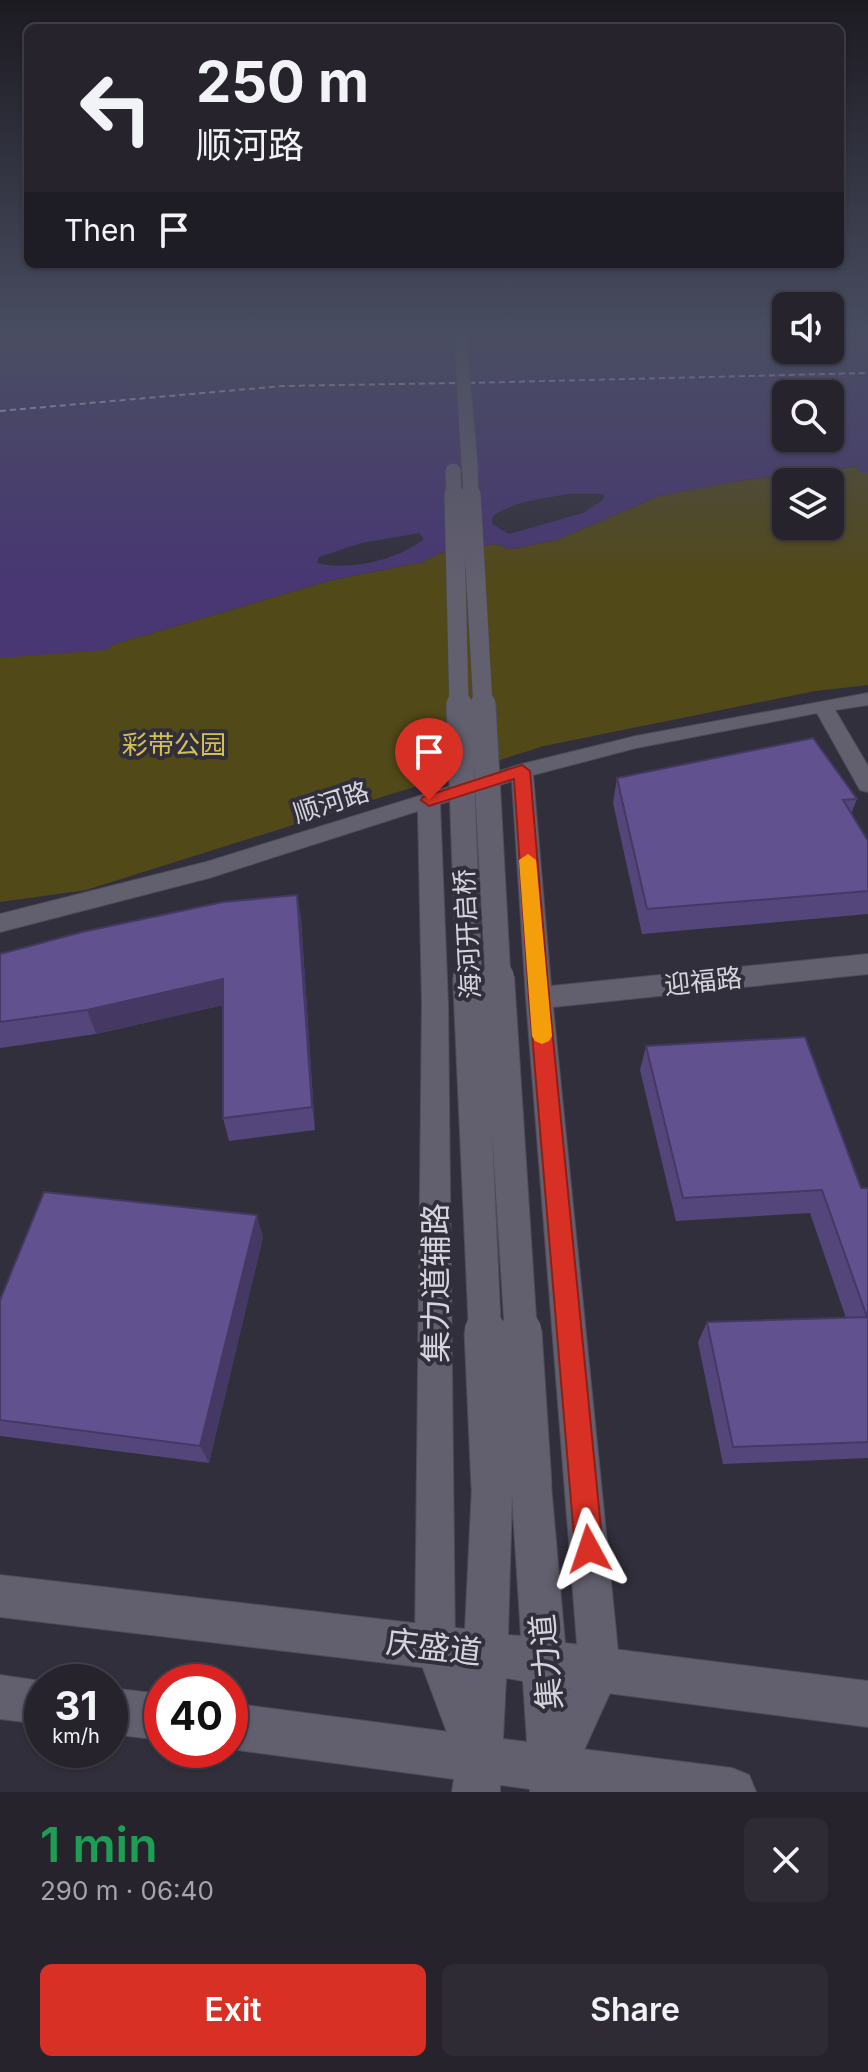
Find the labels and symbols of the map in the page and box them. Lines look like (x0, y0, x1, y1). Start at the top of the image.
pin (395, 718, 463, 800)
park label: 彩带公园 (122, 729, 226, 760)
street label: 顺河路 (289, 775, 373, 829)
street label: 海河开启桥 (448, 868, 486, 1000)
street label: 迎福路 (663, 962, 743, 1000)
street label: 集力道辅路 (416, 1203, 455, 1363)
position arrow (547, 1507, 631, 1591)
street label: 集力道 (522, 1612, 570, 1712)
street label: 庆盛道 (384, 1622, 484, 1672)
speed limit sign: 40 (144, 1664, 248, 1768)

